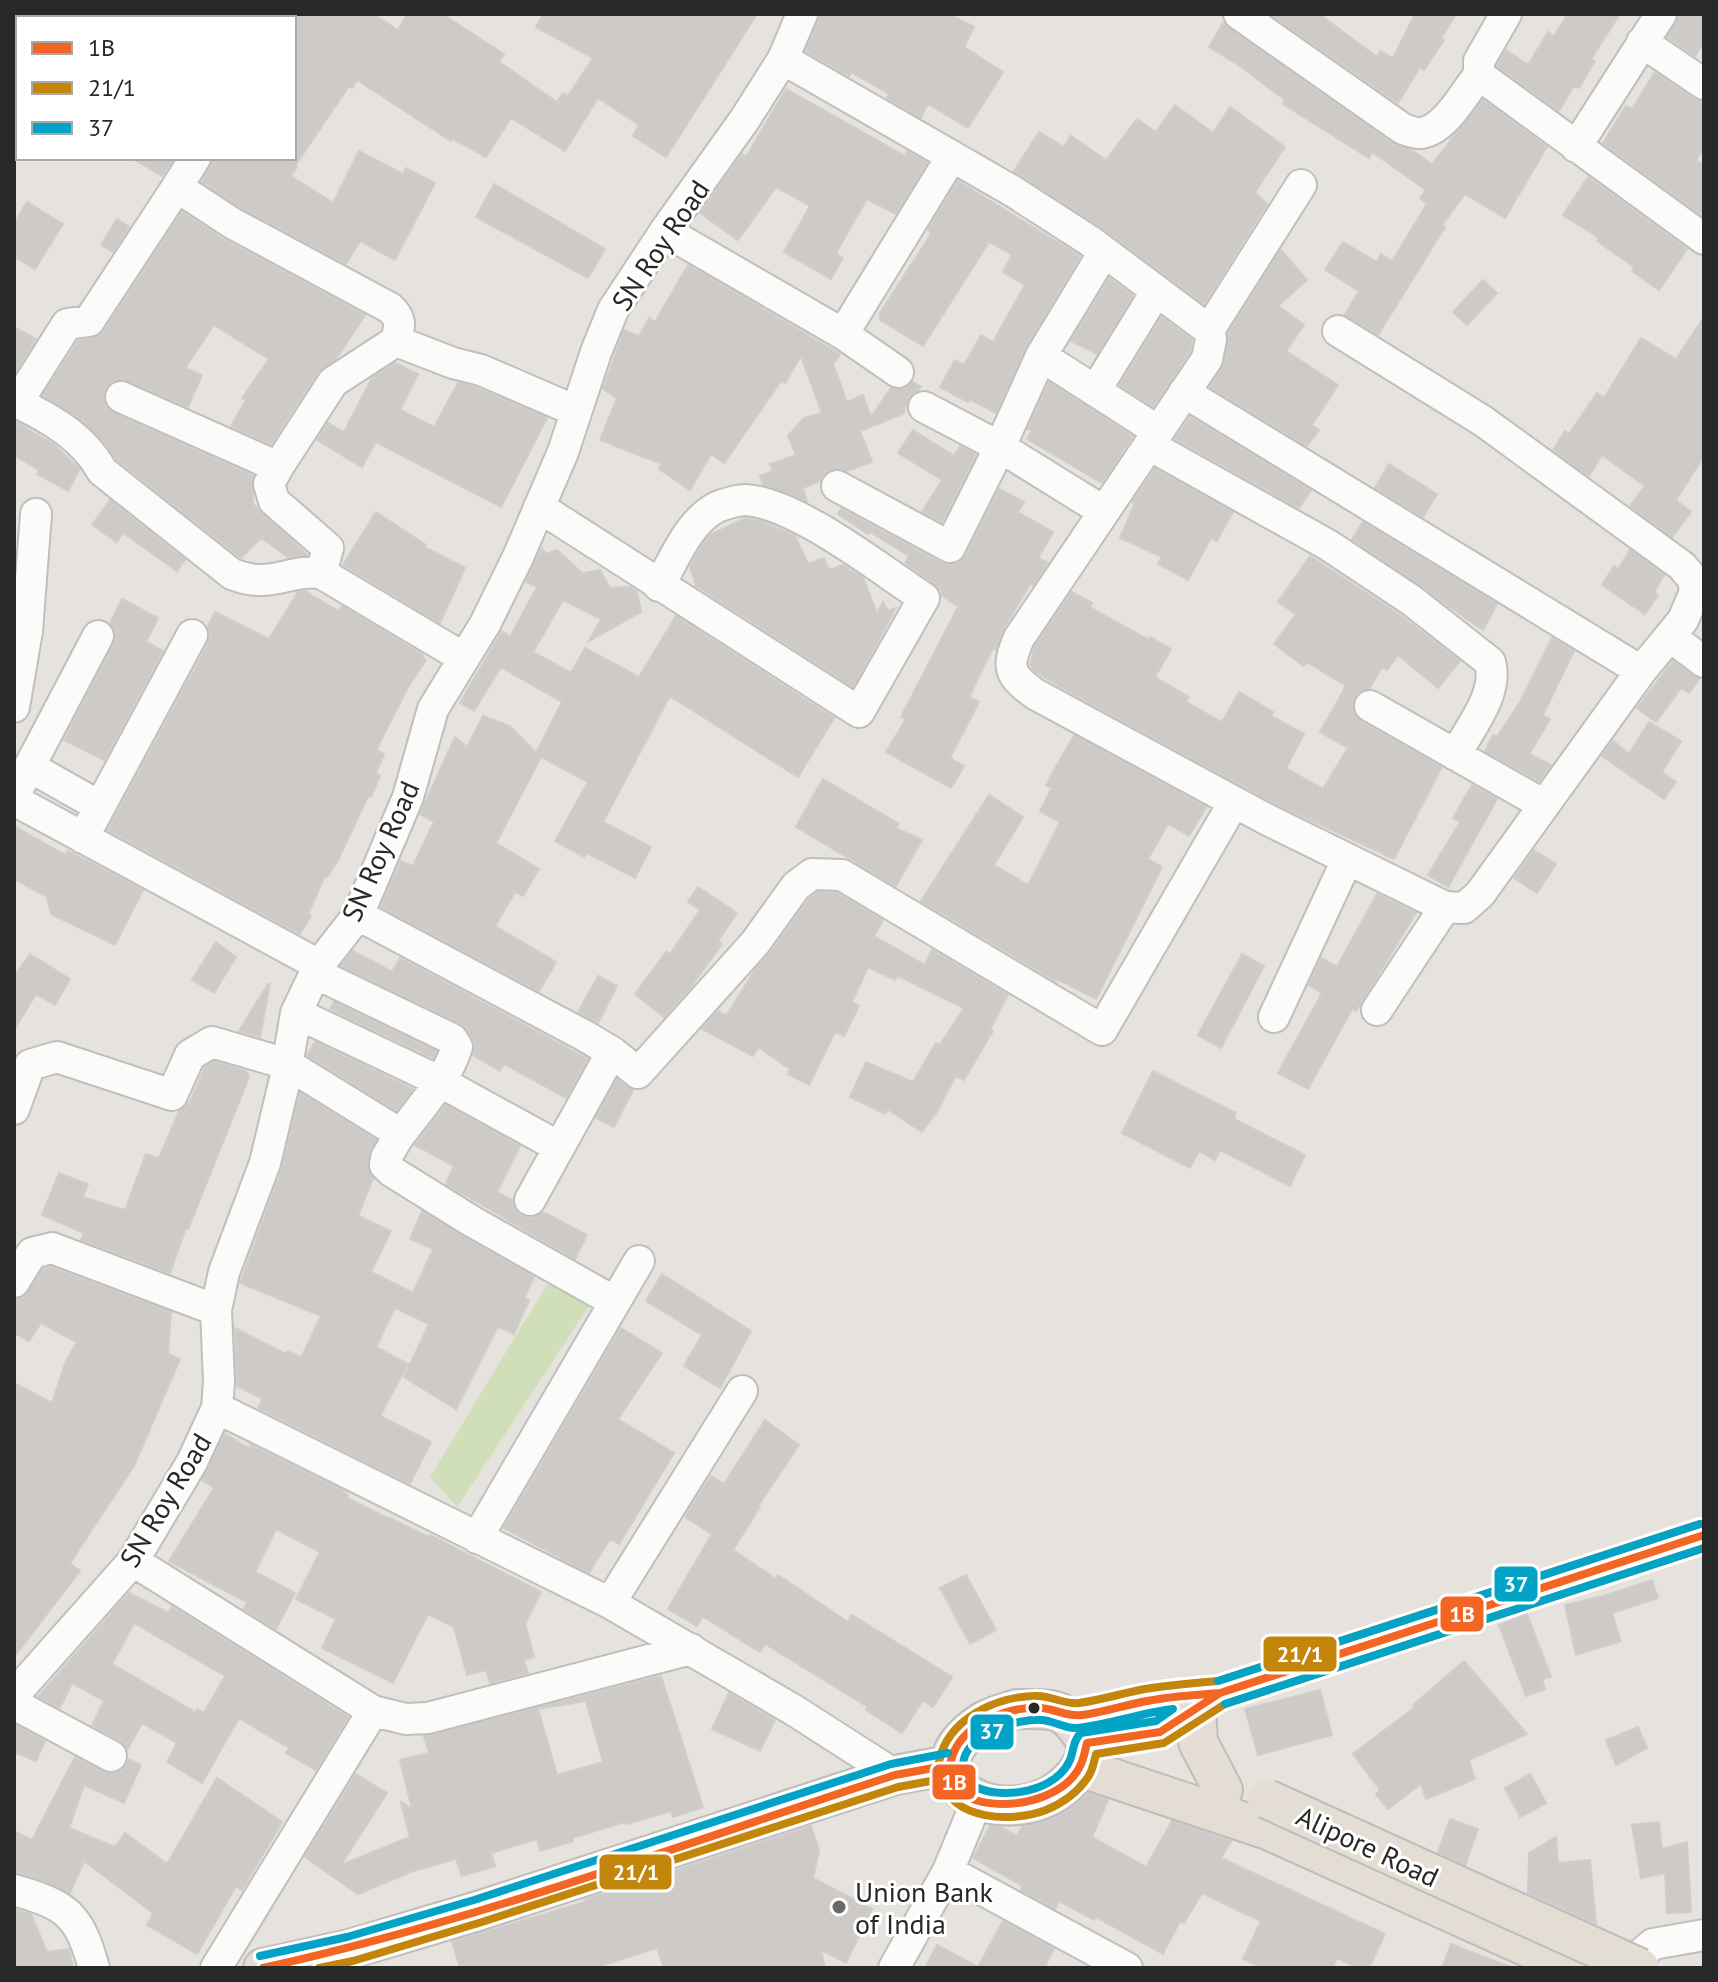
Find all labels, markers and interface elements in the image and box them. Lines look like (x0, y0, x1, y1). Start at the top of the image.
legend (16, 16, 296, 160)
text: 1B (88, 32, 115, 63)
text: 21/1 (88, 72, 136, 103)
text: 37 (88, 112, 114, 143)
street label: SN Roy Road (603, 172, 717, 318)
street label: SN Roy Road (333, 775, 427, 927)
street label: SN Roy Road (111, 1426, 219, 1574)
line badge: 37 (1493, 1565, 1539, 1603)
text: 37 (1504, 1570, 1528, 1598)
line badge: 1B (1439, 1595, 1485, 1633)
text: 1B (1449, 1600, 1475, 1628)
line badge: 21/1 (1262, 1635, 1338, 1673)
text: 21/1 (1277, 1640, 1323, 1668)
unlabelled marker (1026, 1700, 1042, 1716)
line badge: 37 (969, 1713, 1015, 1751)
text: 37 (980, 1717, 1004, 1745)
line badge: 1B (931, 1763, 977, 1801)
text: 1B (941, 1768, 967, 1796)
street label: Alipore Road (1291, 1797, 1445, 1895)
line badge: 21/1 (598, 1853, 673, 1891)
text: 21/1 (613, 1858, 659, 1886)
place label: Union Bank of India (855, 1873, 993, 1942)
marker: Union Bank of India (830, 1898, 848, 1916)

